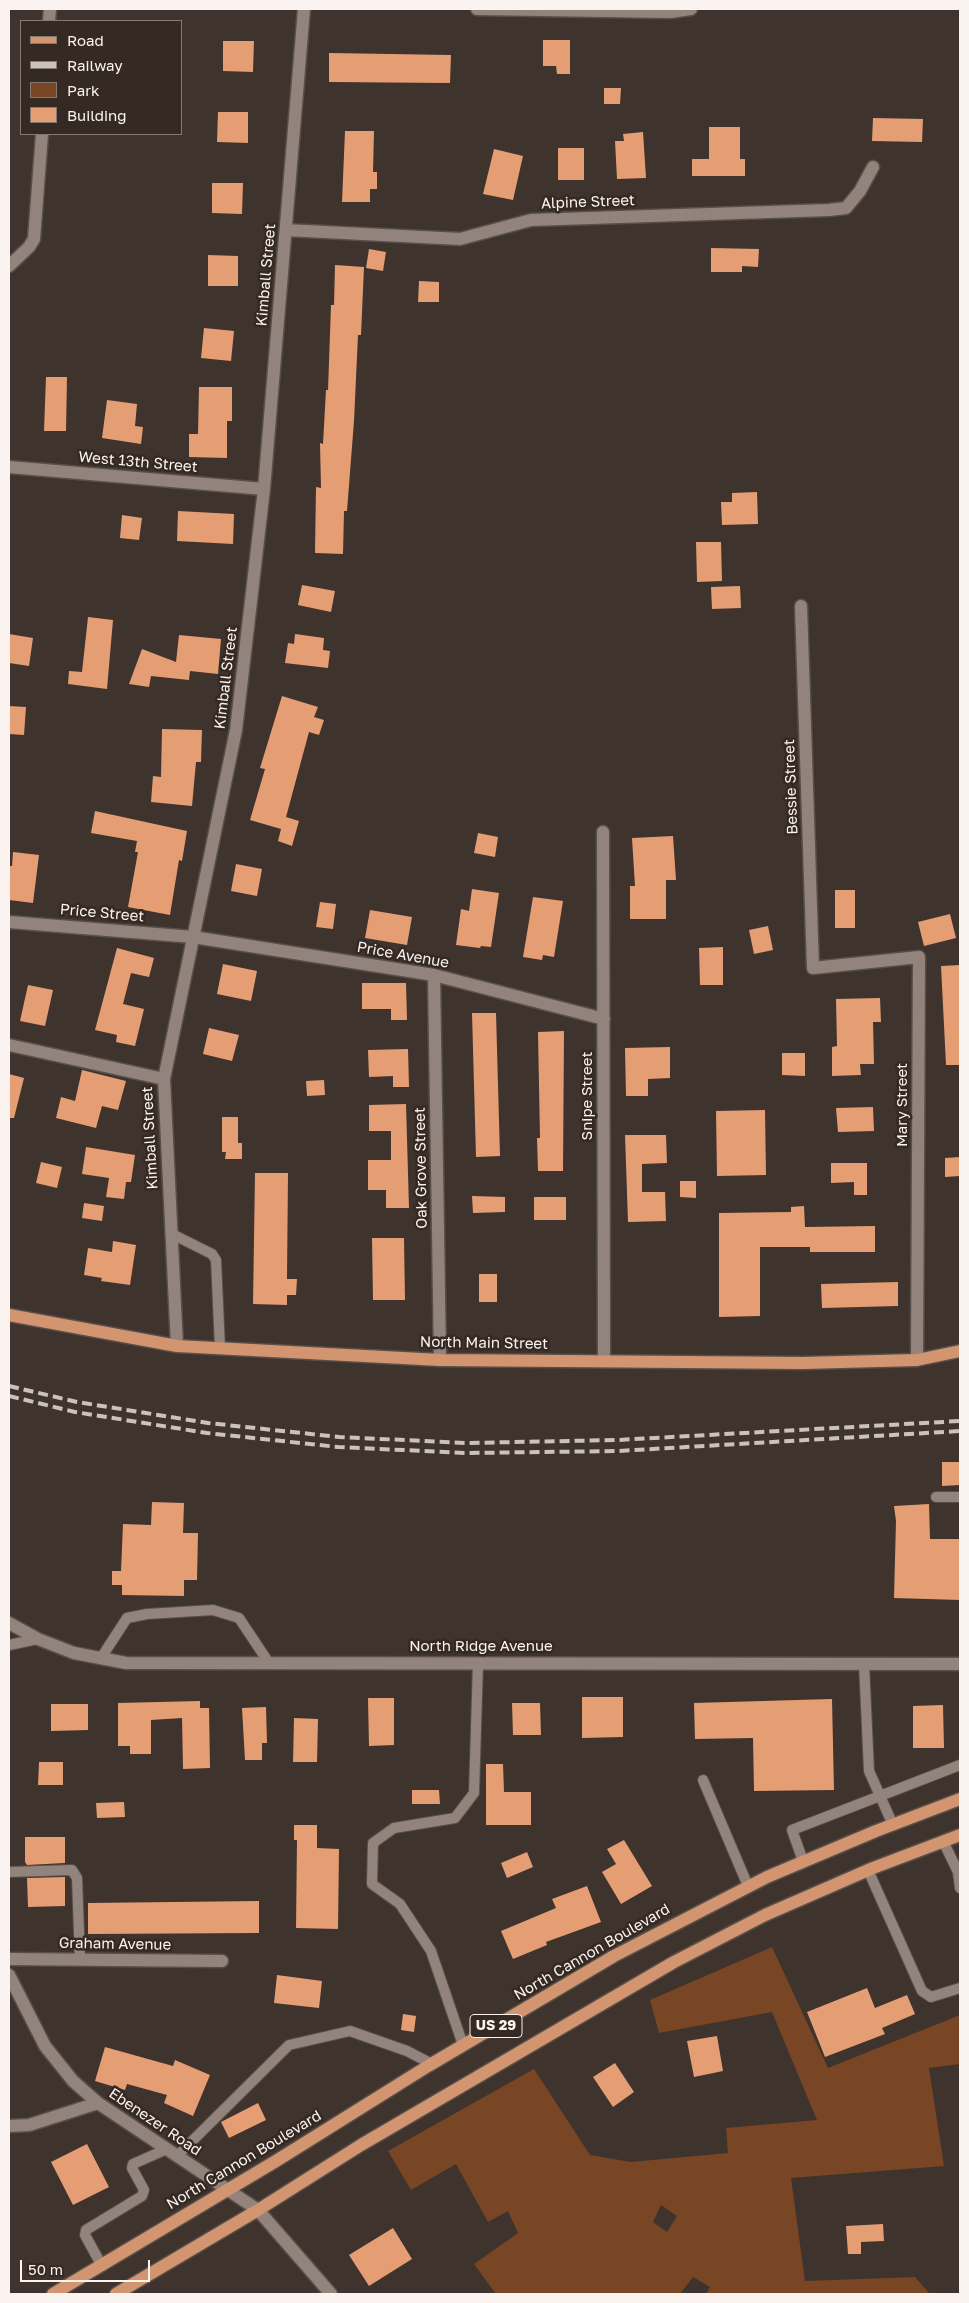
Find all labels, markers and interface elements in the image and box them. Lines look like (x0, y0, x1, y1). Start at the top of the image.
legend (20, 20, 182, 135)
text: Road (67, 31, 104, 49)
text: Railway (67, 56, 123, 74)
text: Park (67, 81, 99, 99)
text: Building (67, 106, 127, 124)
street label: Alpine Street (541, 191, 635, 213)
street label: Kimball Street (253, 223, 279, 327)
street label: West 13th Street (78, 448, 198, 476)
street label: Kimball Street (211, 626, 241, 730)
street label: Bessie Street (780, 739, 802, 835)
street label: Price Street (59, 900, 145, 926)
street label: Price Avenue (356, 938, 450, 972)
street label: Snipe Street (578, 1052, 596, 1140)
street label: Mary Street (893, 1063, 911, 1147)
street label: Kimball Street (138, 1086, 162, 1190)
street label: Oak Grove Street (411, 1107, 431, 1229)
street label: North Main Street (420, 1333, 548, 1353)
street label: North Ridge Avenue (409, 1637, 553, 1655)
street label: North Cannon Boulevard (511, 1900, 673, 2004)
street label: Graham Avenue (59, 1934, 171, 1954)
road number: US 29 (470, 2014, 522, 2038)
street label: Ebenezer Road (105, 2084, 205, 2160)
street label: North Cannon Boulevard (163, 2107, 325, 2213)
scale bar (22, 2250, 152, 2282)
text: 50 m (28, 2260, 63, 2278)

